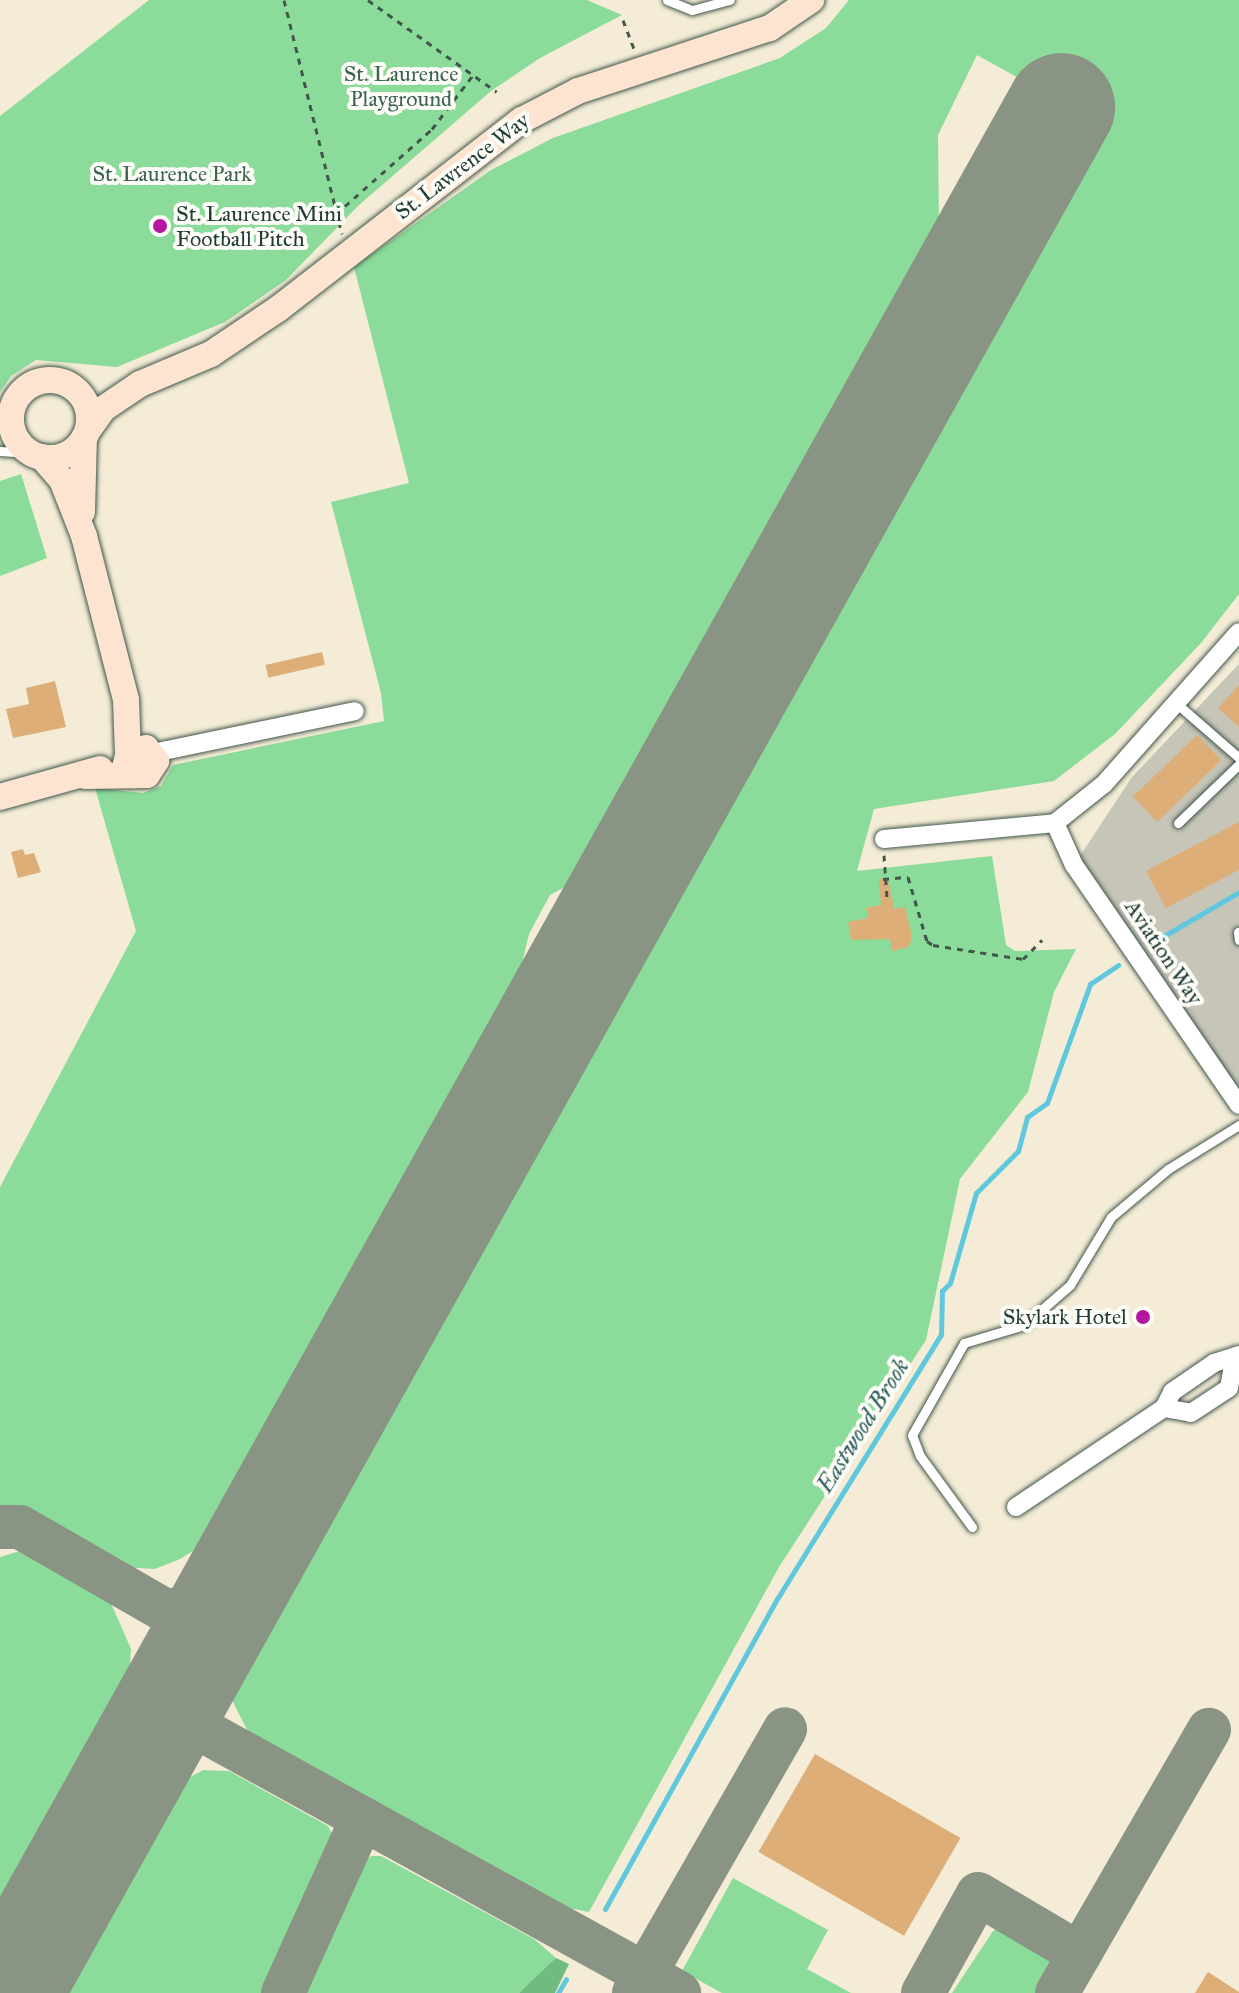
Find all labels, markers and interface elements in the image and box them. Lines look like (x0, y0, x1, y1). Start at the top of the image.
park label: St. Laurence Playground (344, 60, 458, 112)
street label: St. Lawrence Way (390, 107, 534, 225)
park label: St. Laurence Park (92, 161, 252, 187)
place label: St. Laurence Mini Football Pitch (176, 200, 342, 252)
marker: St. Laurence Mini Football Pitch (151, 217, 169, 235)
street label: Aviation Way (1119, 895, 1209, 1009)
place label: Skylark Hotel (1003, 1304, 1127, 1330)
marker: Skylark Hotel (1134, 1308, 1152, 1326)
water label: Eastwood Brook (810, 1354, 916, 1498)

